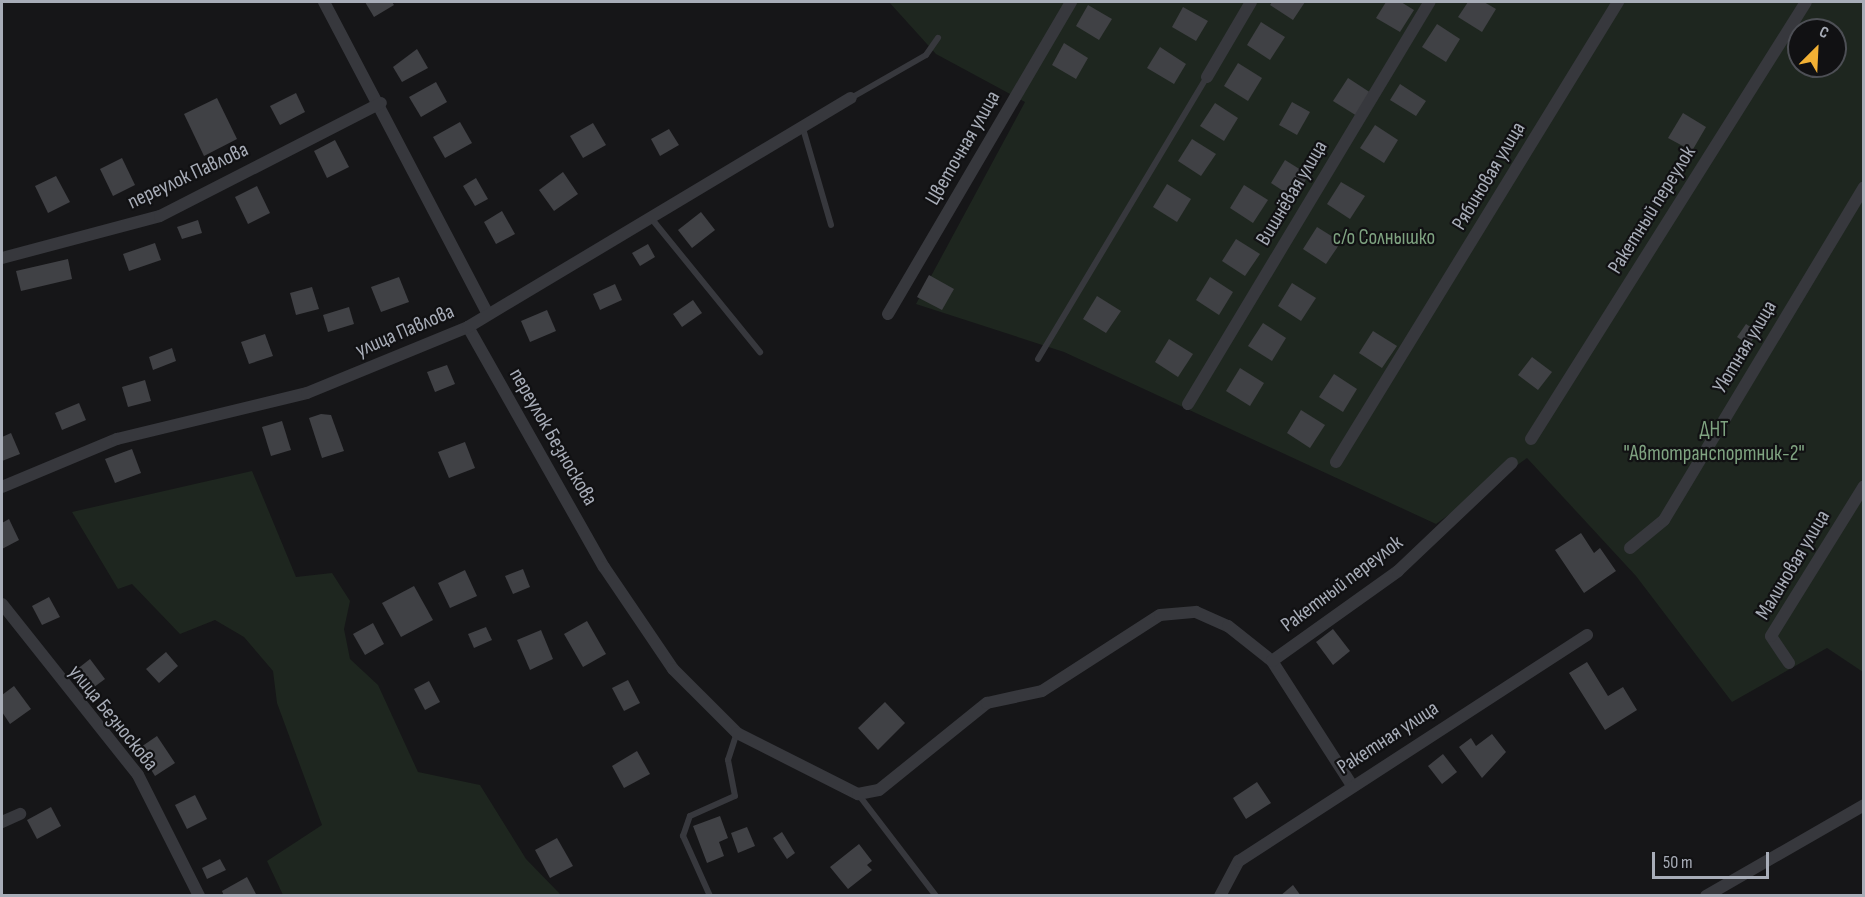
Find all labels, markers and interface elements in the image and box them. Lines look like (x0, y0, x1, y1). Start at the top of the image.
north arrow (1787, 18, 1847, 78)
text: С (1816, 23, 1831, 43)
street label: Цветочная улица (920, 86, 1006, 210)
street label: Рябиновая улица (1447, 117, 1531, 235)
street label: Вишнёвая улица (1251, 136, 1333, 250)
street label: переулок Павлова (124, 137, 252, 215)
street label: Ракетный переулок (1603, 142, 1701, 278)
park label: с/о Солнышко (1333, 225, 1435, 251)
street label: Уютная улица (1708, 296, 1782, 398)
street label: улица Павлова (352, 299, 458, 363)
street label: переулок Безноскова (504, 364, 602, 510)
park label: ДНТ "Автотранспортник-2" (1623, 417, 1805, 467)
street label: Малиновая улица (1750, 506, 1836, 624)
street label: Ракетный переулок (1276, 530, 1408, 638)
street label: улица Безноскова (63, 660, 163, 776)
street label: Ракетная улица (1333, 696, 1443, 780)
scale bar (1655, 840, 1772, 878)
text: 50 m (1663, 852, 1693, 873)

